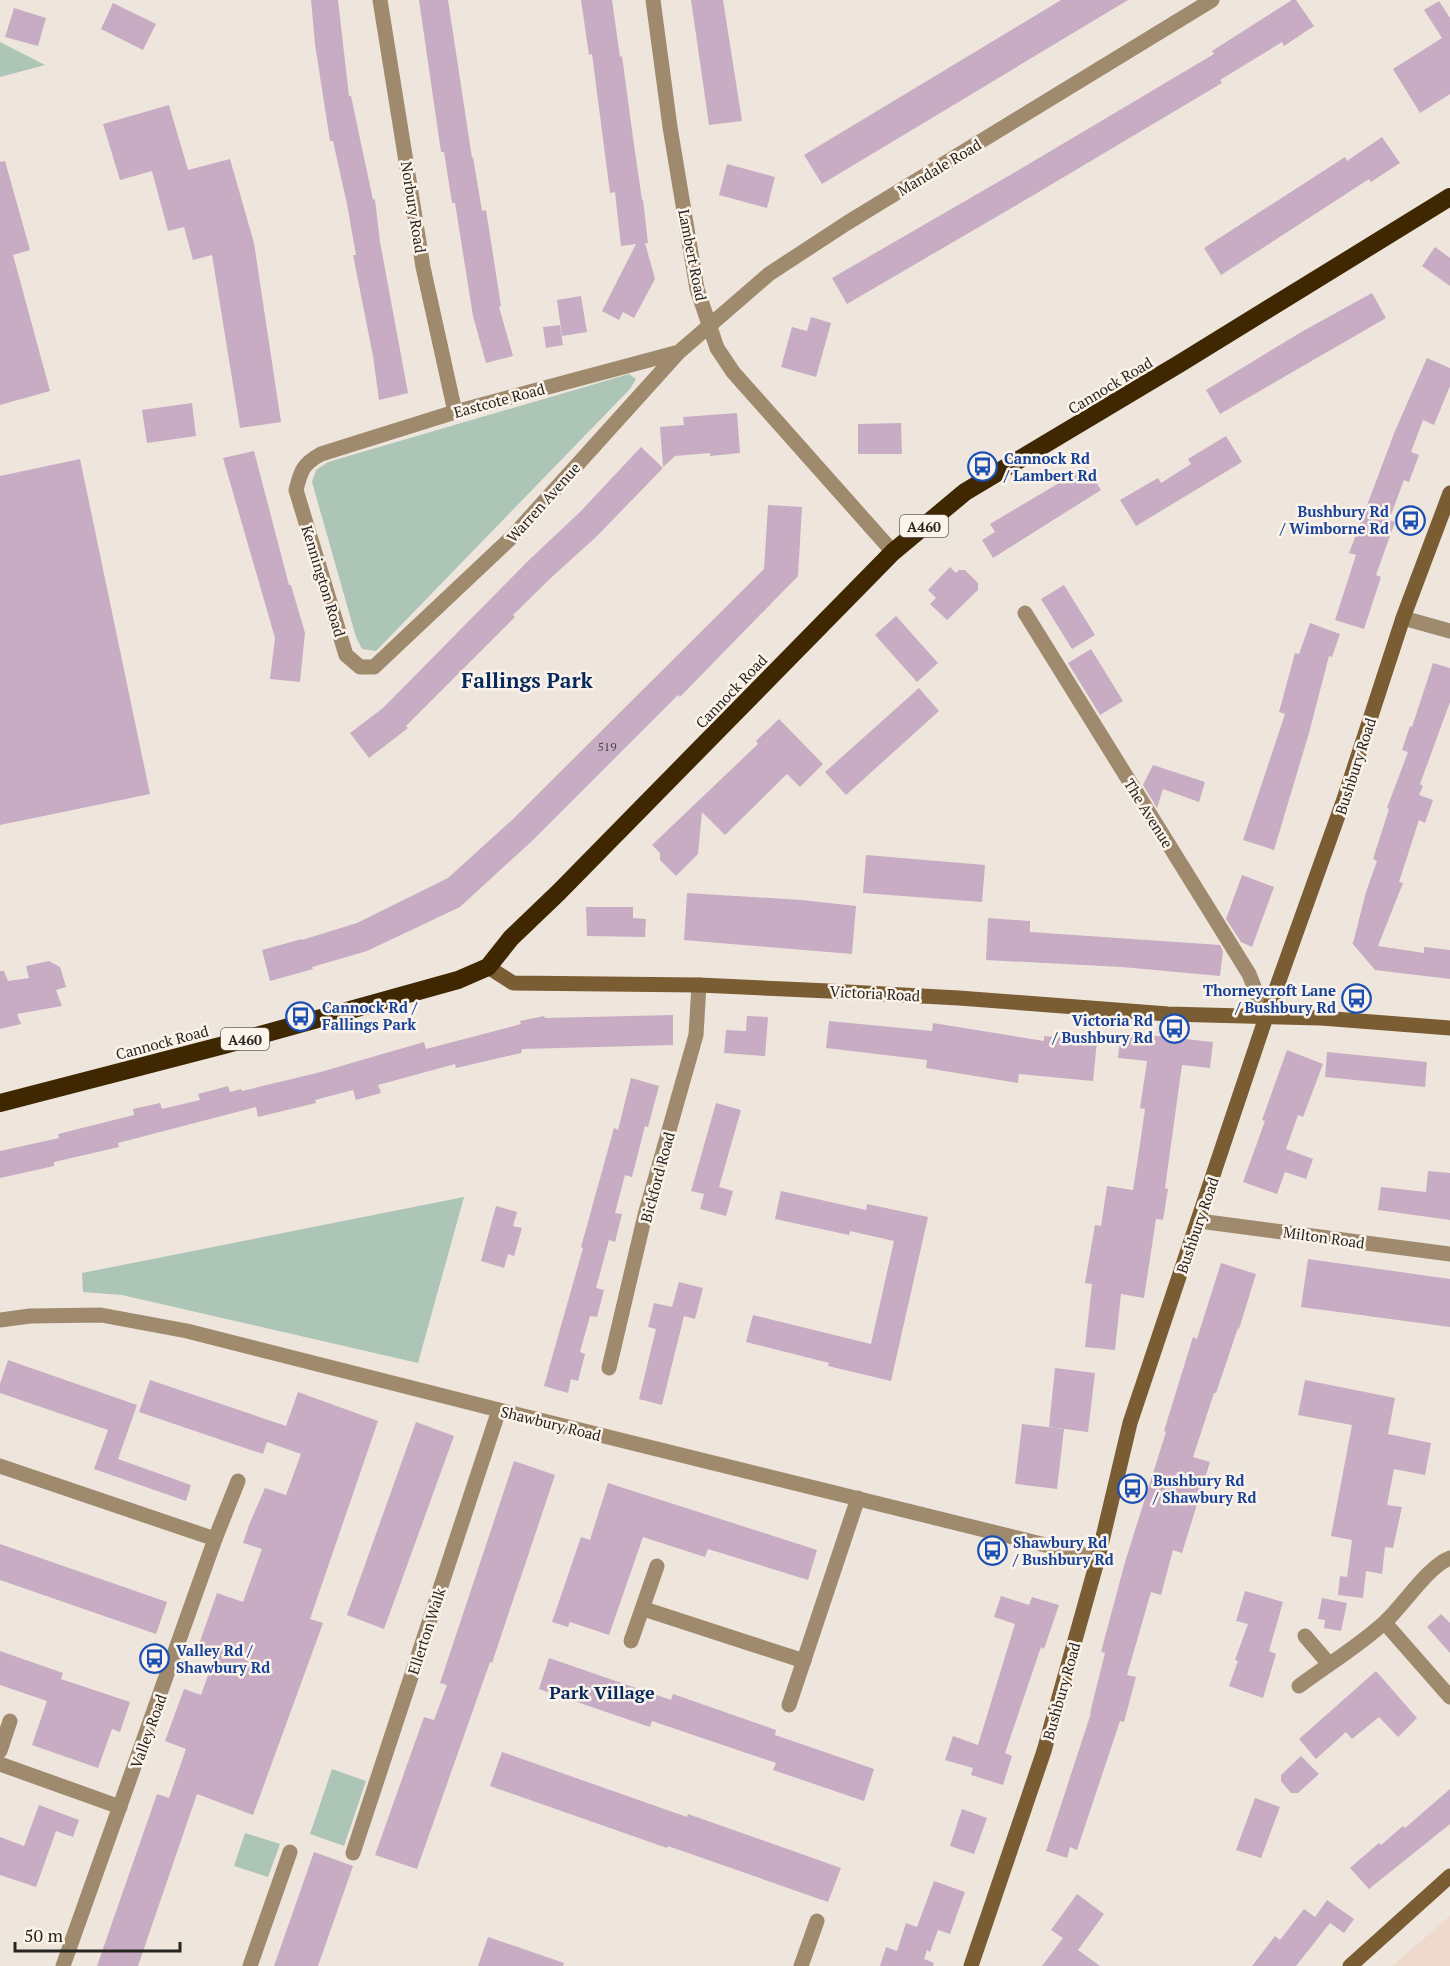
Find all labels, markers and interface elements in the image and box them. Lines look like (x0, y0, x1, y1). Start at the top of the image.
street label: Mandale Road (893, 134, 985, 200)
street label: Norbury Road (397, 160, 431, 254)
street label: Lambert Road (674, 207, 712, 303)
street label: Cannock Road (1064, 352, 1156, 418)
street label: Eastcote Road (451, 378, 547, 422)
place label: Cannock Rd / Lambert Rd (1003, 448, 1097, 485)
bus stop icon: Cannock Rd / Lambert Rd (967, 451, 999, 483)
street label: Warren Avenue (502, 458, 584, 546)
place label: Bushbury Rd / Wimborne Rd (1279, 501, 1389, 538)
bus stop icon: Bushbury Rd / Wimborne Rd (1394, 504, 1426, 536)
road number: A460 (900, 515, 948, 537)
street label: Kennington Road (298, 523, 350, 639)
street label: Cannock Road (691, 650, 771, 732)
district label: Fallings Park (461, 666, 594, 694)
street label: Bushbury Road (1330, 715, 1380, 817)
house number: 519 (597, 739, 617, 754)
street label: The Avenue (1120, 775, 1178, 851)
place label: Thorneycroft Lane / Bushbury Rd (1203, 980, 1336, 1017)
street label: Victoria Road (829, 981, 921, 1005)
bus stop icon: Thorneycroft Lane / Bushbury Rd (1341, 983, 1373, 1015)
place label: Cannock Rd / Fallings Park (322, 997, 418, 1034)
bus stop icon: Cannock Rd / Fallings Park (285, 1000, 317, 1032)
place label: Victoria Rd / Bushbury Rd (1051, 1010, 1153, 1047)
bus stop icon: Victoria Rd / Bushbury Rd (1158, 1013, 1190, 1045)
street label: Cannock Road (113, 1020, 211, 1064)
road number: A460 (221, 1028, 269, 1050)
street label: Bickford Road (635, 1130, 679, 1224)
street label: Bushbury Road (1171, 1174, 1223, 1276)
street label: Milton Road (1282, 1221, 1366, 1253)
street label: Shawbury Road (499, 1401, 603, 1445)
place label: Bushbury Rd / Shawbury Rd (1152, 1470, 1256, 1507)
bus stop icon: Bushbury Rd / Shawbury Rd (1116, 1473, 1148, 1505)
place label: Shawbury Rd / Bushbury Rd (1012, 1532, 1114, 1569)
bus stop icon: Shawbury Rd / Bushbury Rd (976, 1535, 1008, 1567)
street label: Ellerton Walk (403, 1585, 450, 1677)
place label: Valley Rd / Shawbury Rd (176, 1640, 270, 1677)
street label: Bushbury Road (1038, 1640, 1084, 1742)
bus stop icon: Valley Rd / Shawbury Rd (139, 1643, 171, 1675)
district label: Park Village (549, 1680, 655, 1704)
street label: Valley Road (125, 1691, 171, 1771)
scale bar (15, 1915, 180, 1953)
text: 50 m (24, 1923, 64, 1947)

